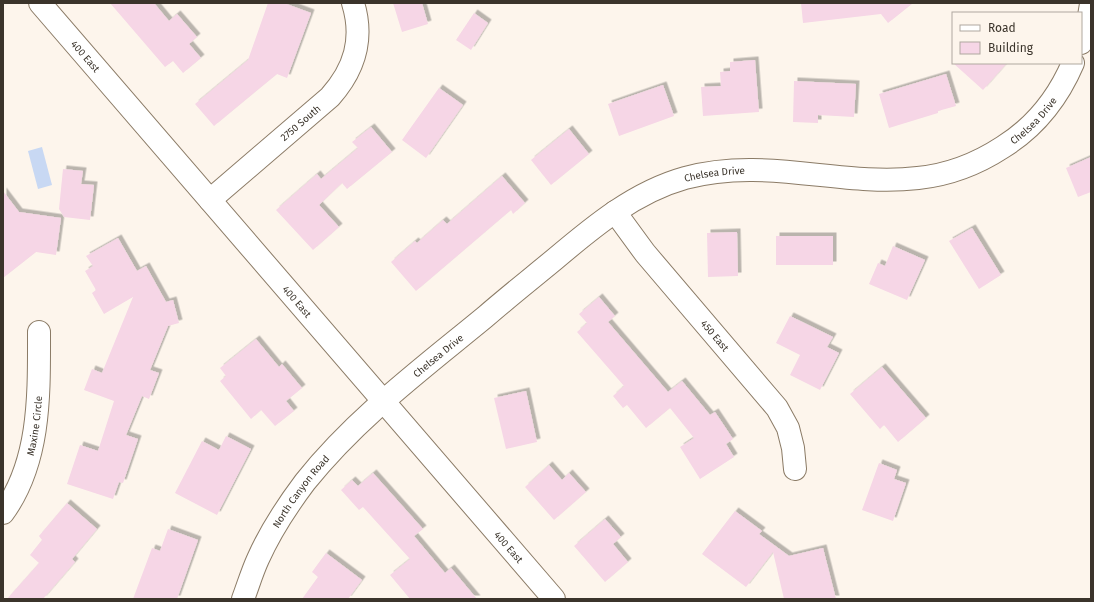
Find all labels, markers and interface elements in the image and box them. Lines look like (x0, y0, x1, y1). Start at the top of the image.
legend (952, 12, 1082, 64)
text: Road (988, 21, 1016, 35)
street label: 400 East (68, 38, 102, 75)
text: Building (988, 41, 1034, 55)
street label: Chelsea Drive (1008, 95, 1060, 147)
street label: 2750 South (278, 103, 323, 144)
street label: Chelsea Drive (683, 165, 745, 185)
street label: 400 East (280, 284, 314, 321)
street label: 450 East (698, 318, 731, 354)
street label: Chelsea Drive (411, 332, 466, 380)
street label: Maxine Circle (25, 396, 45, 457)
street label: North Canyon Road (270, 453, 332, 530)
street label: 400 East (491, 529, 525, 566)

